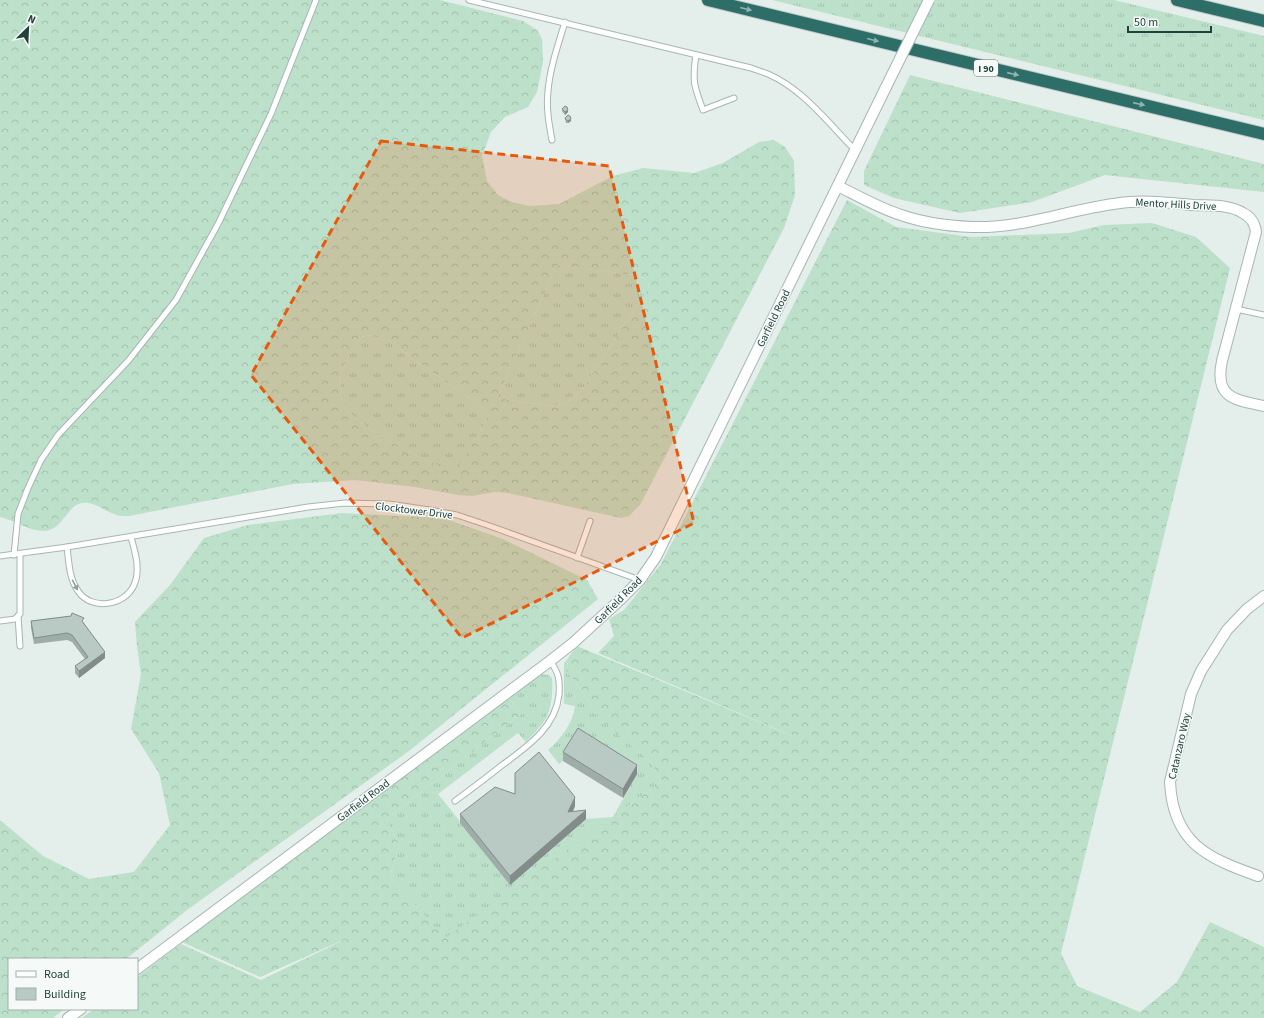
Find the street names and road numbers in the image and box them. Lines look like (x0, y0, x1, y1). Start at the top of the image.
road number: I 90 (974, 60, 998, 76)
street label: Mentor Hills Drive (1135, 195, 1217, 214)
street label: Garfield Road (753, 287, 794, 349)
street label: Clocktower Drive (374, 498, 454, 523)
street label: Garfield Road (591, 573, 646, 628)
street label: Catanzaro Way (1165, 711, 1194, 781)
street label: Garfield Road (334, 776, 393, 825)

